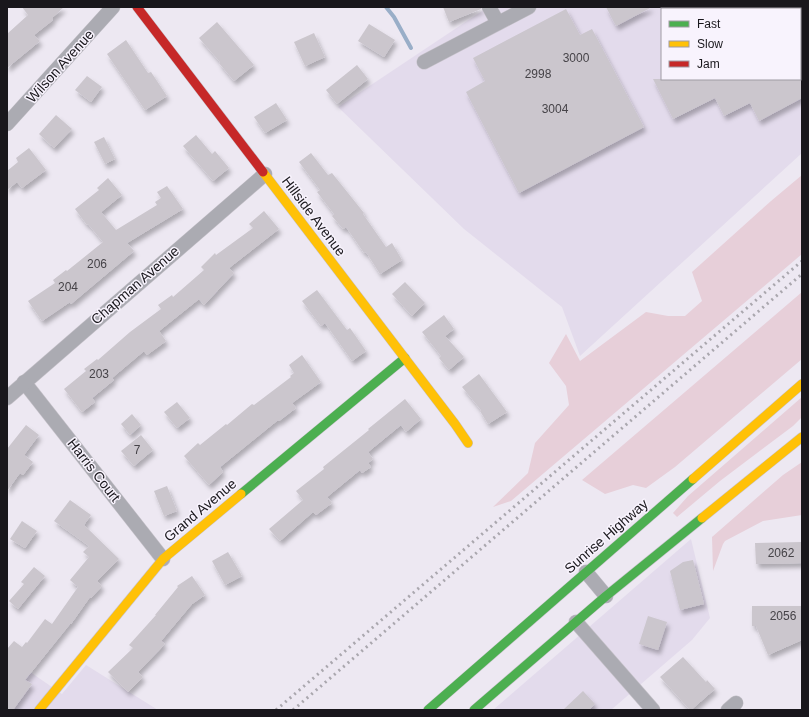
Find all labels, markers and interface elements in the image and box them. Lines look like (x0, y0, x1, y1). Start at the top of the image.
legend (661, 8, 801, 80)
text: Fast (697, 17, 721, 31)
street label: Wilson Avenue (23, 26, 97, 106)
text: Slow (697, 37, 723, 51)
house number: 3000 (563, 51, 590, 65)
text: Jam (697, 57, 720, 71)
house number: 2998 (525, 67, 552, 81)
house number: 3004 (542, 102, 569, 116)
street label: Hillside Avenue (279, 173, 349, 259)
street label: Chapman Avenue (88, 242, 182, 327)
house number: 206 (87, 257, 107, 271)
house number: 204 (58, 280, 78, 294)
house number: 203 (89, 367, 109, 381)
street label: Harris Court (64, 435, 124, 505)
house number: 7 (134, 443, 141, 457)
street label: Grand Avenue (161, 475, 239, 545)
street label: Sunrise Highway (561, 495, 651, 577)
house number: 2062 (768, 546, 795, 560)
house number: 2056 (770, 609, 797, 623)

